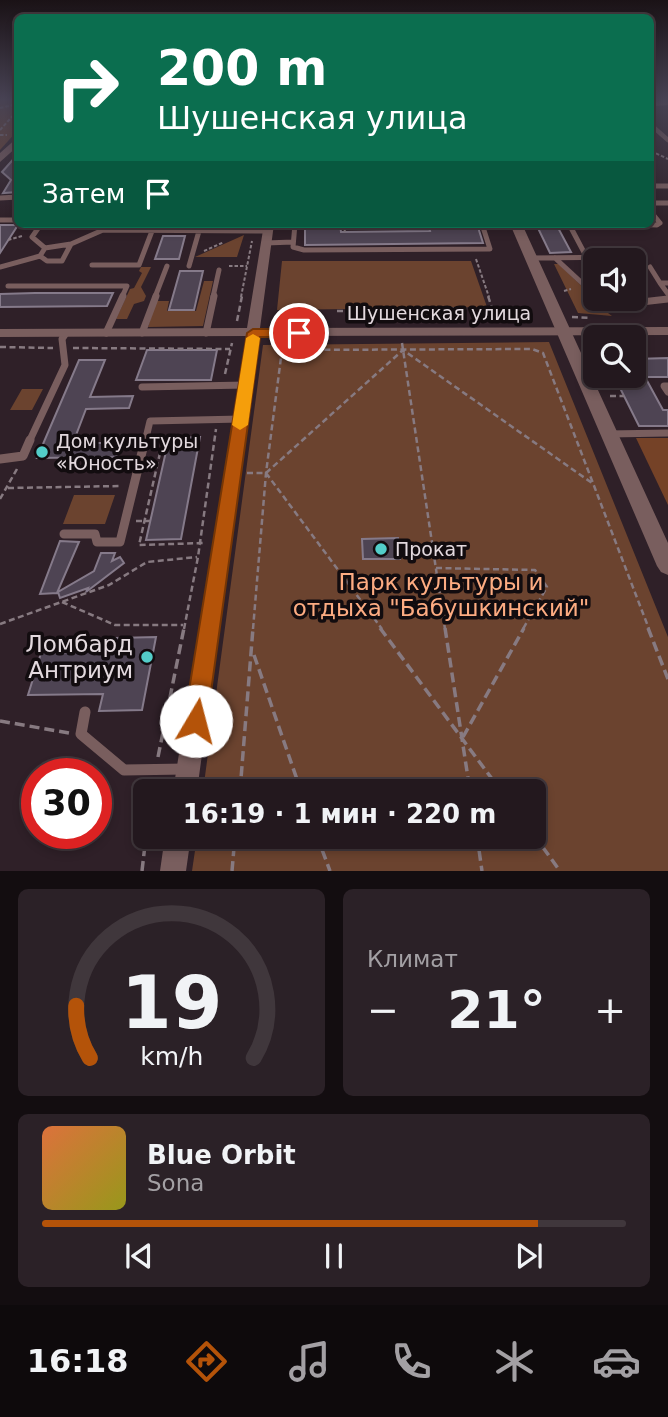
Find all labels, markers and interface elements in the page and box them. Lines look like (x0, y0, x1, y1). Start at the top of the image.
text: 200 m (157, 40, 327, 97)
icon: right (42, 42, 133, 133)
text: Шушенская улица (157, 99, 468, 137)
icon: arrive (139, 175, 177, 213)
text: Затем (42, 179, 125, 209)
map controls (583, 248, 646, 388)
button: sound (583, 248, 646, 311)
street label: Шушенская улица (347, 302, 531, 324)
pin (269, 303, 329, 363)
icon: arrive (280, 314, 318, 352)
button: search (583, 325, 646, 388)
place label: Дом культуры «Юность» (56, 430, 198, 474)
marker: Дом культуры «Юность» (34, 444, 50, 460)
place label: Прокат (395, 538, 467, 560)
marker: Прокат (373, 541, 389, 557)
park label: Парк культуры и отдыха "Бабушкинский" (293, 569, 589, 621)
place label: Ломбард Антриум (26, 631, 133, 683)
marker: Ломбард Антриум (139, 649, 155, 665)
position arrow (159, 684, 233, 758)
speed limit sign: 30 (21, 758, 112, 849)
text: 16:19 · 1 мин · 220 m (183, 799, 496, 829)
text: Климат (367, 946, 458, 972)
text: 19 (121, 961, 222, 1046)
text: 21° (447, 980, 546, 1040)
text: − (367, 988, 399, 1032)
text: + (594, 988, 626, 1032)
text: km/h (140, 1042, 203, 1071)
text: Blue Orbit (147, 1140, 296, 1170)
text: Sona (147, 1170, 204, 1196)
icon: previous (120, 1237, 158, 1275)
icon: pause (315, 1237, 353, 1275)
icon: next (510, 1237, 548, 1275)
icon: directions (182, 1337, 231, 1386)
icon: music (285, 1337, 334, 1386)
icon: phone (387, 1337, 436, 1386)
icon: climate (490, 1337, 539, 1386)
icon: car (592, 1337, 641, 1386)
text: 16:18 (27, 1342, 129, 1380)

